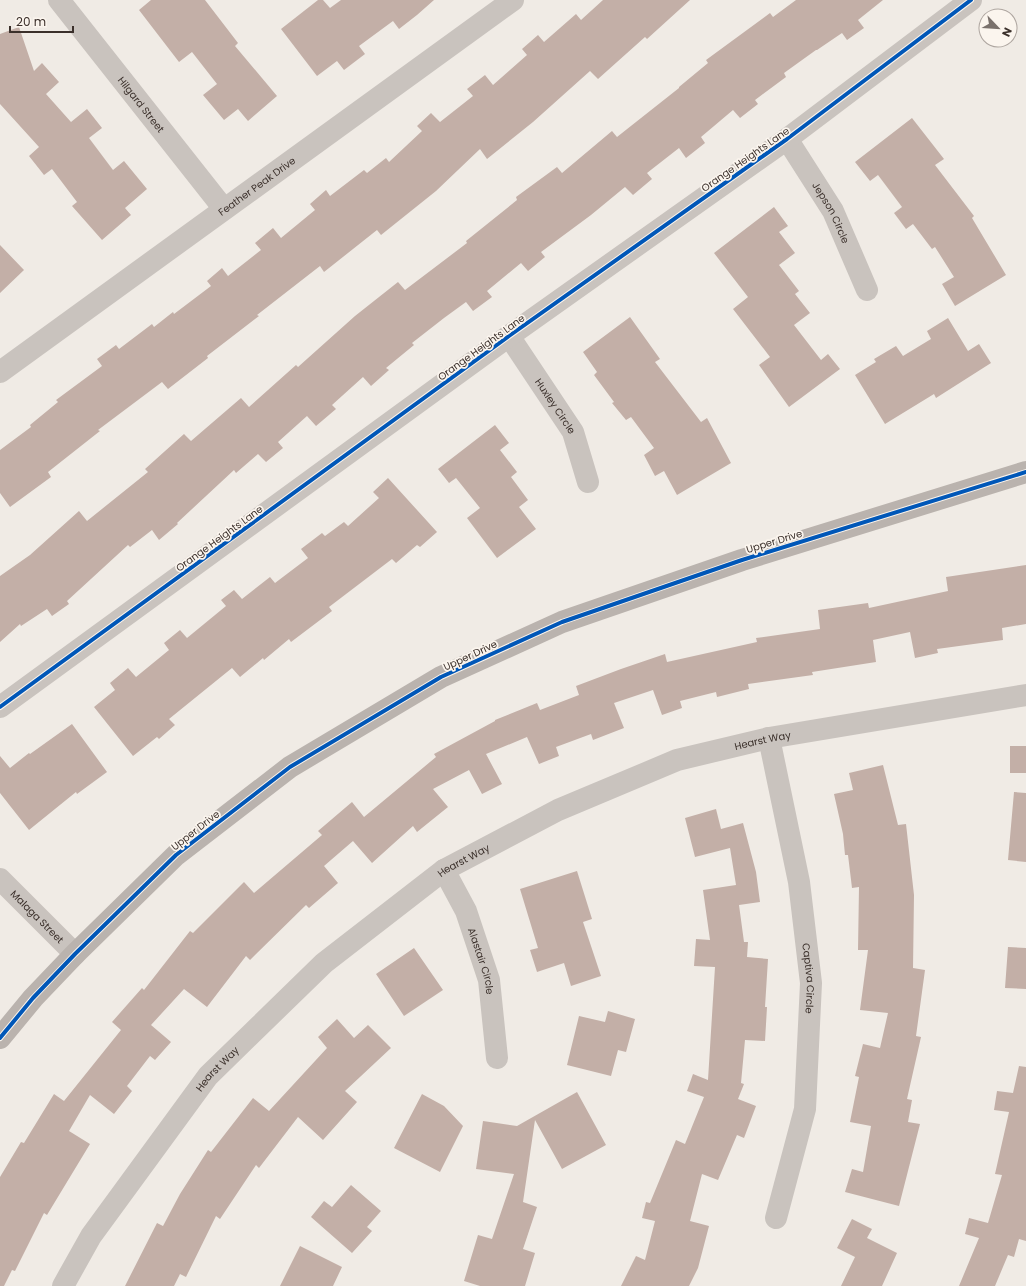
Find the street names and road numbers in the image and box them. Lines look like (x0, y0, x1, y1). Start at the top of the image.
street label: Hilgard Street (114, 73, 168, 136)
street label: Orange Heights Lane (698, 123, 792, 195)
street label: Feather Peak Drive (215, 153, 299, 219)
street label: Jepson Circle (808, 179, 853, 246)
street label: Orange Heights Lane (435, 311, 528, 384)
street label: Huxley Circle (531, 375, 579, 437)
street label: Orange Heights Lane (173, 502, 266, 575)
street label: Upper Drive (744, 526, 804, 557)
street label: Upper Drive (441, 636, 500, 674)
street label: Hearst Way (733, 727, 792, 754)
street label: Upper Drive (168, 807, 223, 854)
street label: Hearst Way (434, 840, 493, 881)
street label: Malaga Street (7, 887, 67, 947)
street label: Alastair Circle (464, 926, 497, 995)
street label: Captiva Circle (798, 942, 818, 1014)
street label: Hearst Way (192, 1043, 243, 1095)

